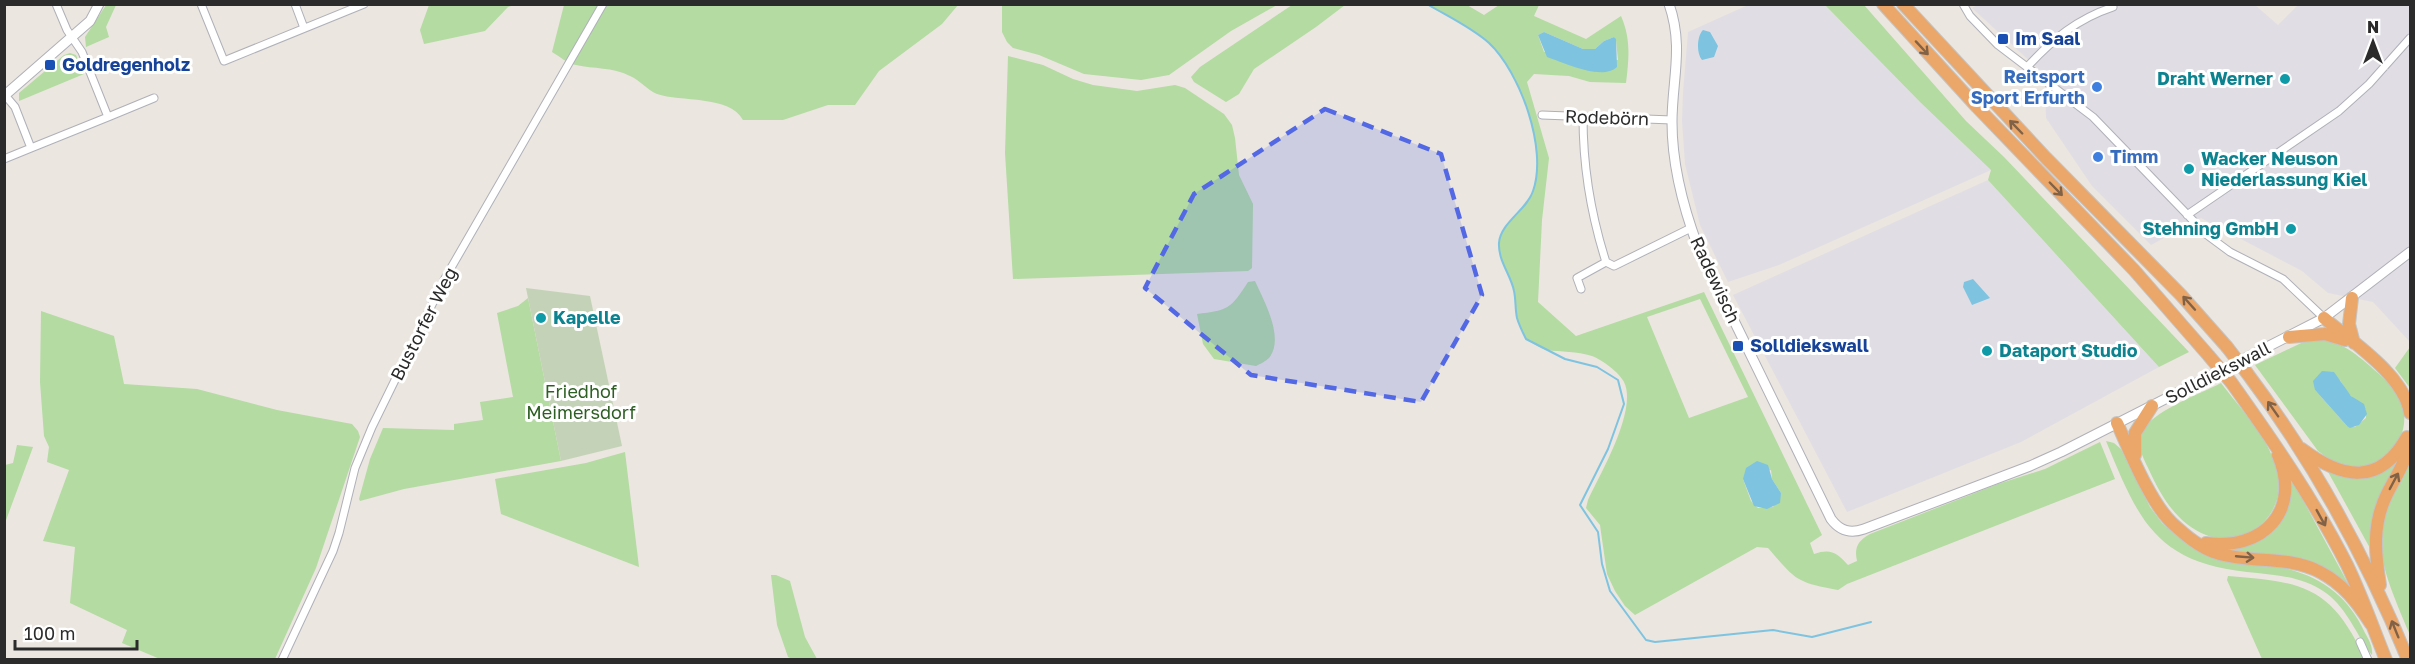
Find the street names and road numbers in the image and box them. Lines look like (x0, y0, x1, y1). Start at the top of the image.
street label: Rodebörn (1565, 105, 1650, 129)
street label: Radewisch (1686, 233, 1746, 327)
street label: Bustorfer Weg (385, 263, 461, 384)
street label: Solldiekswall (2161, 336, 2274, 408)

